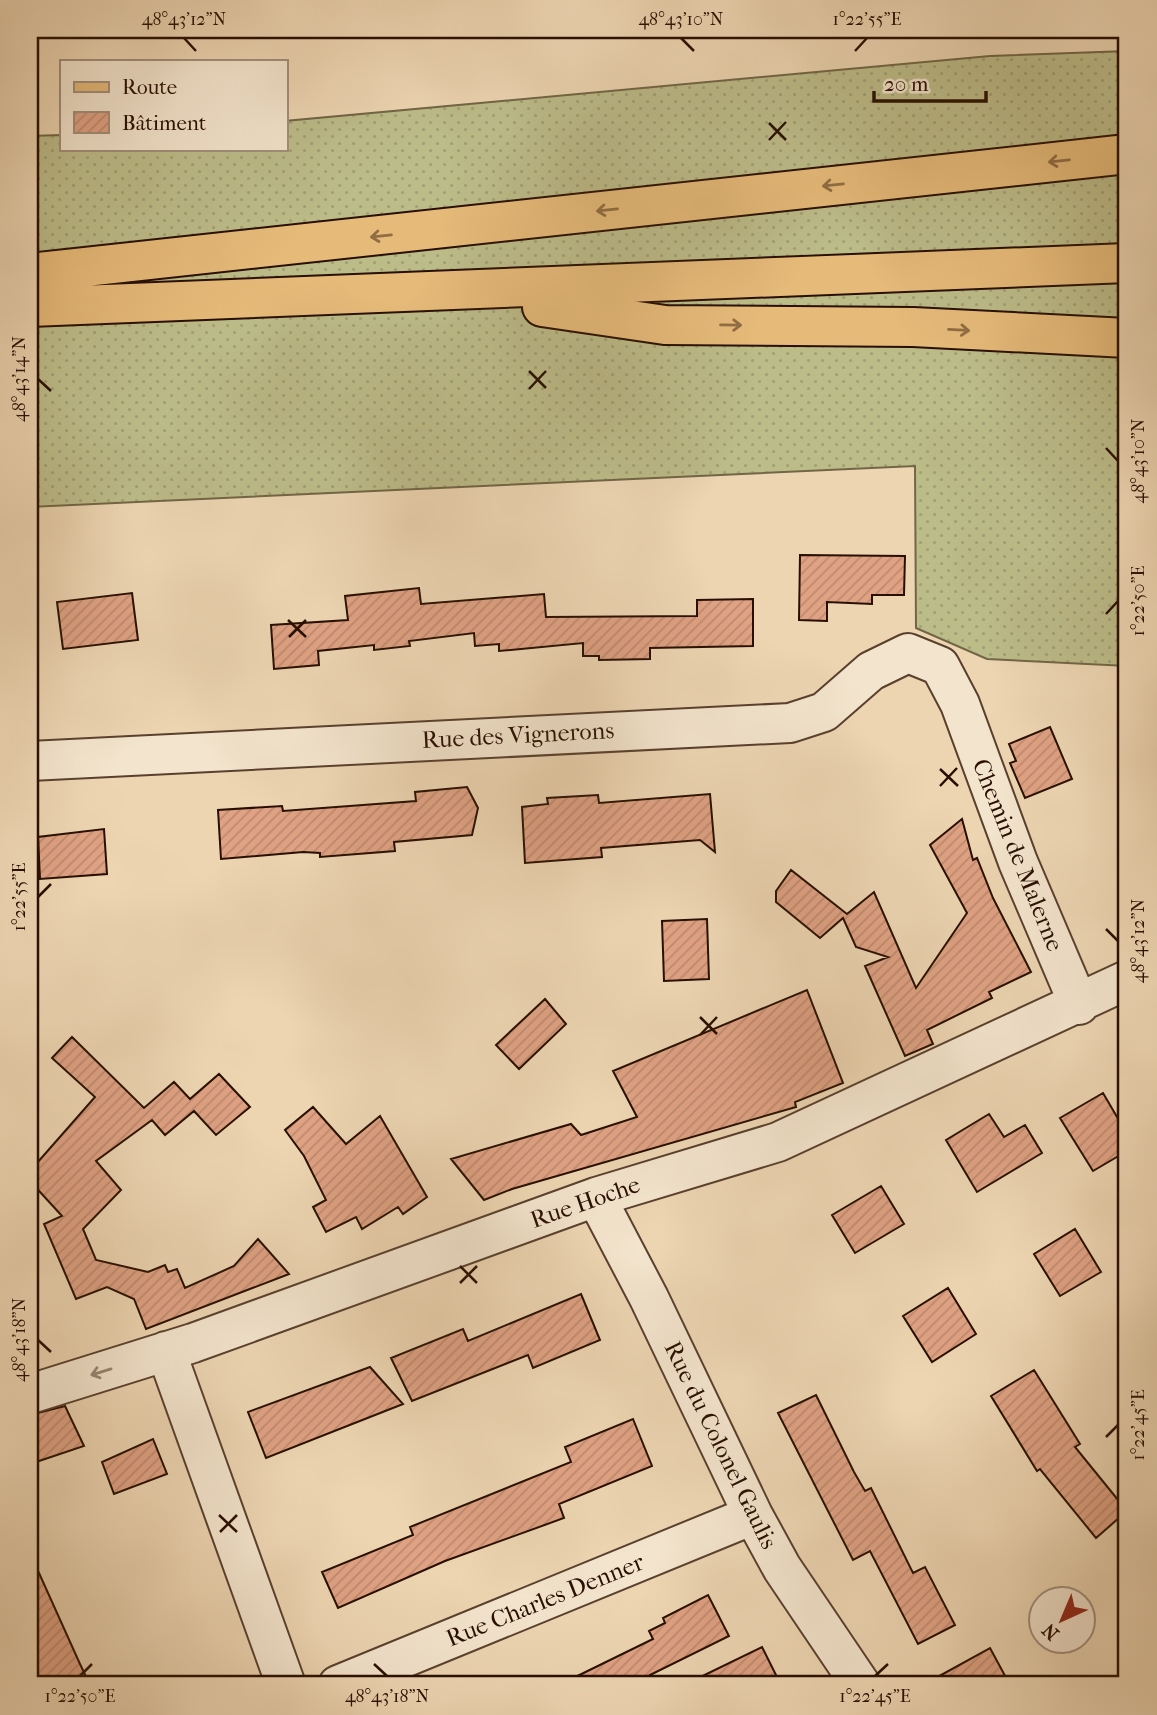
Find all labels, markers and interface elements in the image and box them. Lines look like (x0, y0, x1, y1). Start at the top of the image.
text: 48°43'12"N (142, 9, 227, 30)
text: 48°43'10"N (638, 9, 724, 30)
text: 1°22'55"E (833, 9, 901, 30)
legend (60, 60, 287, 150)
scale bar (874, 60, 986, 104)
text: 20 m (884, 72, 929, 96)
text: Route (122, 75, 177, 99)
text: Bâtiment (122, 111, 207, 135)
one-way arrow (1049, 155, 1071, 168)
one-way arrow (822, 179, 845, 192)
one-way arrow (596, 204, 619, 217)
one-way arrow (370, 229, 393, 242)
one-way arrow (720, 318, 743, 332)
one-way arrow (947, 323, 970, 336)
text: 48°43'14"N (9, 336, 30, 422)
text: 48°43'10"N (1128, 418, 1149, 504)
text: 1°22'50"E (1128, 565, 1149, 637)
street label: Rue des Vignerons (421, 716, 615, 754)
street label: Chemin de Malerne (967, 755, 1069, 955)
text: 1°22'55"E (9, 863, 30, 931)
text: 48°43'12"N (1128, 898, 1149, 983)
street label: Rue Hoche (527, 1170, 644, 1234)
text: 48°43'18"N (9, 1298, 30, 1382)
street label: Rue du Colonel Gaulis (659, 1337, 783, 1553)
one-way arrow (90, 1366, 112, 1379)
text: 1°22'45"E (1128, 1389, 1149, 1461)
street label: Rue Charles Denner (442, 1547, 649, 1652)
north arrow (1028, 1586, 1098, 1656)
text: N (1038, 1618, 1064, 1644)
text: 1°22'50"E (45, 1686, 116, 1707)
text: 48°43'18"N (345, 1686, 429, 1707)
text: 1°22'45"E (839, 1686, 911, 1707)

